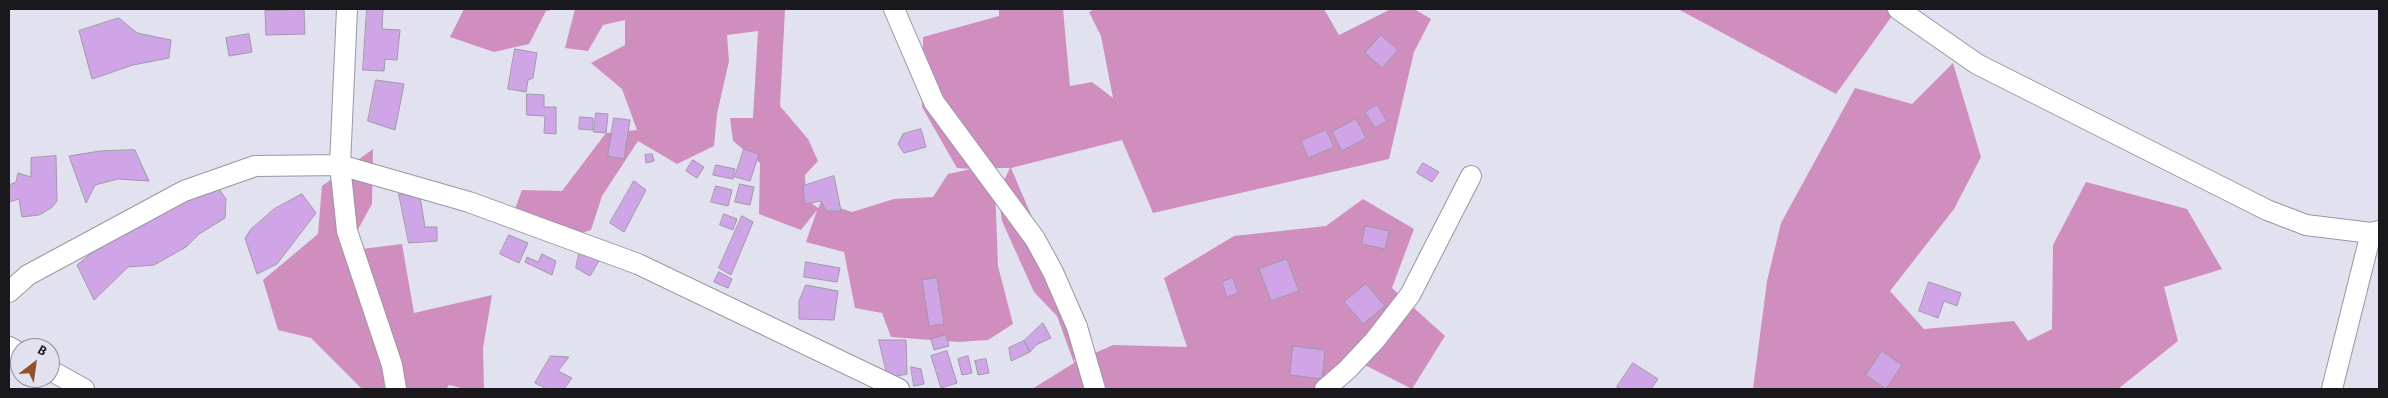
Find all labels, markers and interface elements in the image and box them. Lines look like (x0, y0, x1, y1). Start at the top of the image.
north arrow (10, 338, 60, 388)
text: B (35, 343, 49, 359)

